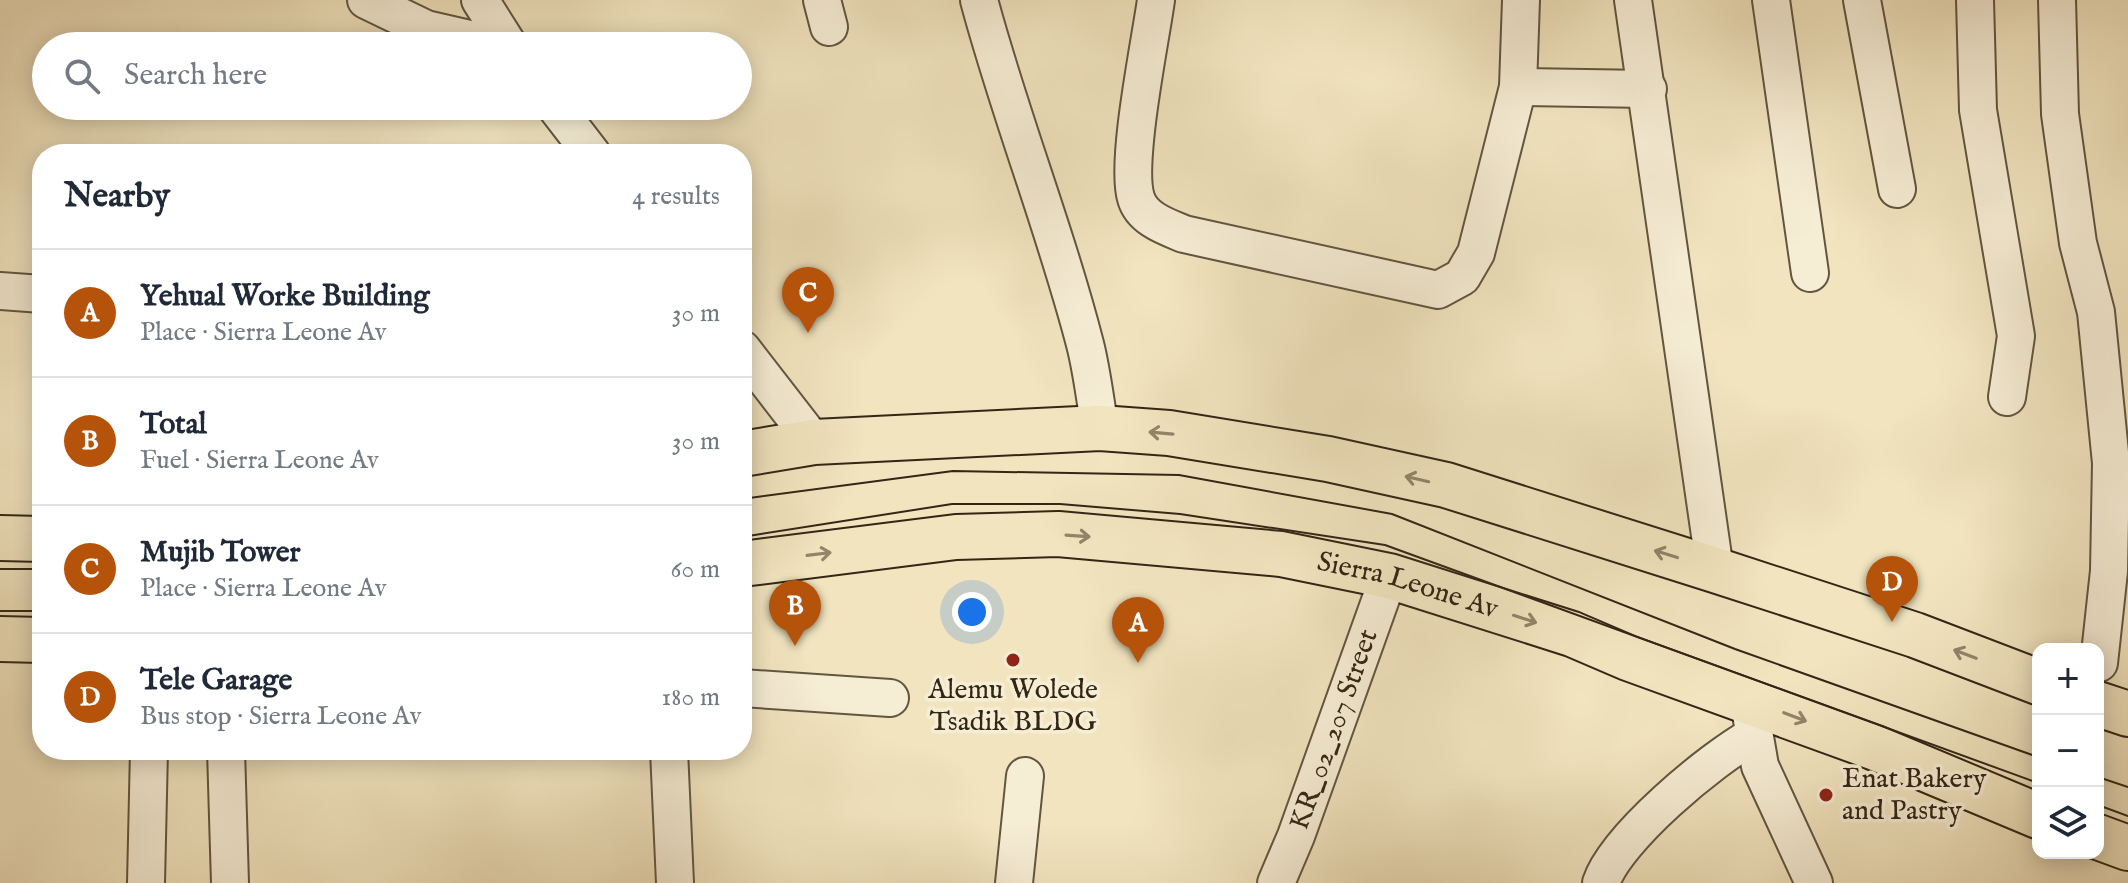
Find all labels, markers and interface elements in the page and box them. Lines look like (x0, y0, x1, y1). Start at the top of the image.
search box (32, 32, 752, 120)
icon: search (60, 54, 104, 98)
text: Search here (124, 57, 267, 95)
text: Nearby (64, 175, 170, 218)
text: 4 results (632, 180, 720, 213)
pin: C (782, 267, 834, 333)
text: Yehual Worke Building (140, 278, 429, 316)
text: A (81, 297, 99, 330)
text: 30 m (672, 297, 720, 330)
text: Place · Sierra Leone Av (140, 316, 386, 349)
text: Total (140, 406, 207, 444)
text: B (81, 425, 99, 458)
text: 30 m (672, 425, 720, 458)
one-way arrow (1148, 425, 1175, 440)
text: Fuel · Sierra Leone Av (140, 444, 379, 477)
one-way arrow (1405, 470, 1430, 485)
one-way arrow (1064, 529, 1091, 544)
text: Mujib Tower (140, 534, 300, 572)
street label: Sierra Leone Av (1314, 544, 1503, 627)
one-way arrow (806, 546, 832, 561)
one-way arrow (1653, 546, 1679, 561)
text: C (81, 553, 99, 586)
text: 60 m (671, 553, 720, 586)
pin: D (1866, 556, 1918, 622)
text: Place · Sierra Leone Av (140, 572, 386, 605)
pin: B (769, 580, 821, 646)
your location (952, 592, 992, 632)
pin: A (1112, 597, 1164, 663)
one-way arrow (1512, 612, 1537, 627)
street label: KR_02_207 Street (1282, 624, 1386, 835)
map controls (2032, 643, 2104, 859)
button: + (2032, 643, 2104, 715)
one-way arrow (1953, 646, 1978, 660)
marker: Alemu Wolede Tsadik BLDG (1004, 651, 1022, 669)
text: Tele Garage (140, 662, 292, 700)
place label: Alemu Wolede Tsadik BLDG (927, 673, 1098, 740)
text: D (80, 681, 100, 714)
text: 180 m (662, 681, 720, 714)
text: Bus stop · Sierra Leone Av (140, 700, 421, 733)
one-way arrow (1782, 711, 1807, 725)
button: − (2032, 715, 2104, 787)
place label: Enat Bakery and Pastry (1842, 762, 1987, 829)
marker: Enat Bakery and Pastry (1817, 786, 1835, 804)
button: layers (2032, 787, 2104, 859)

